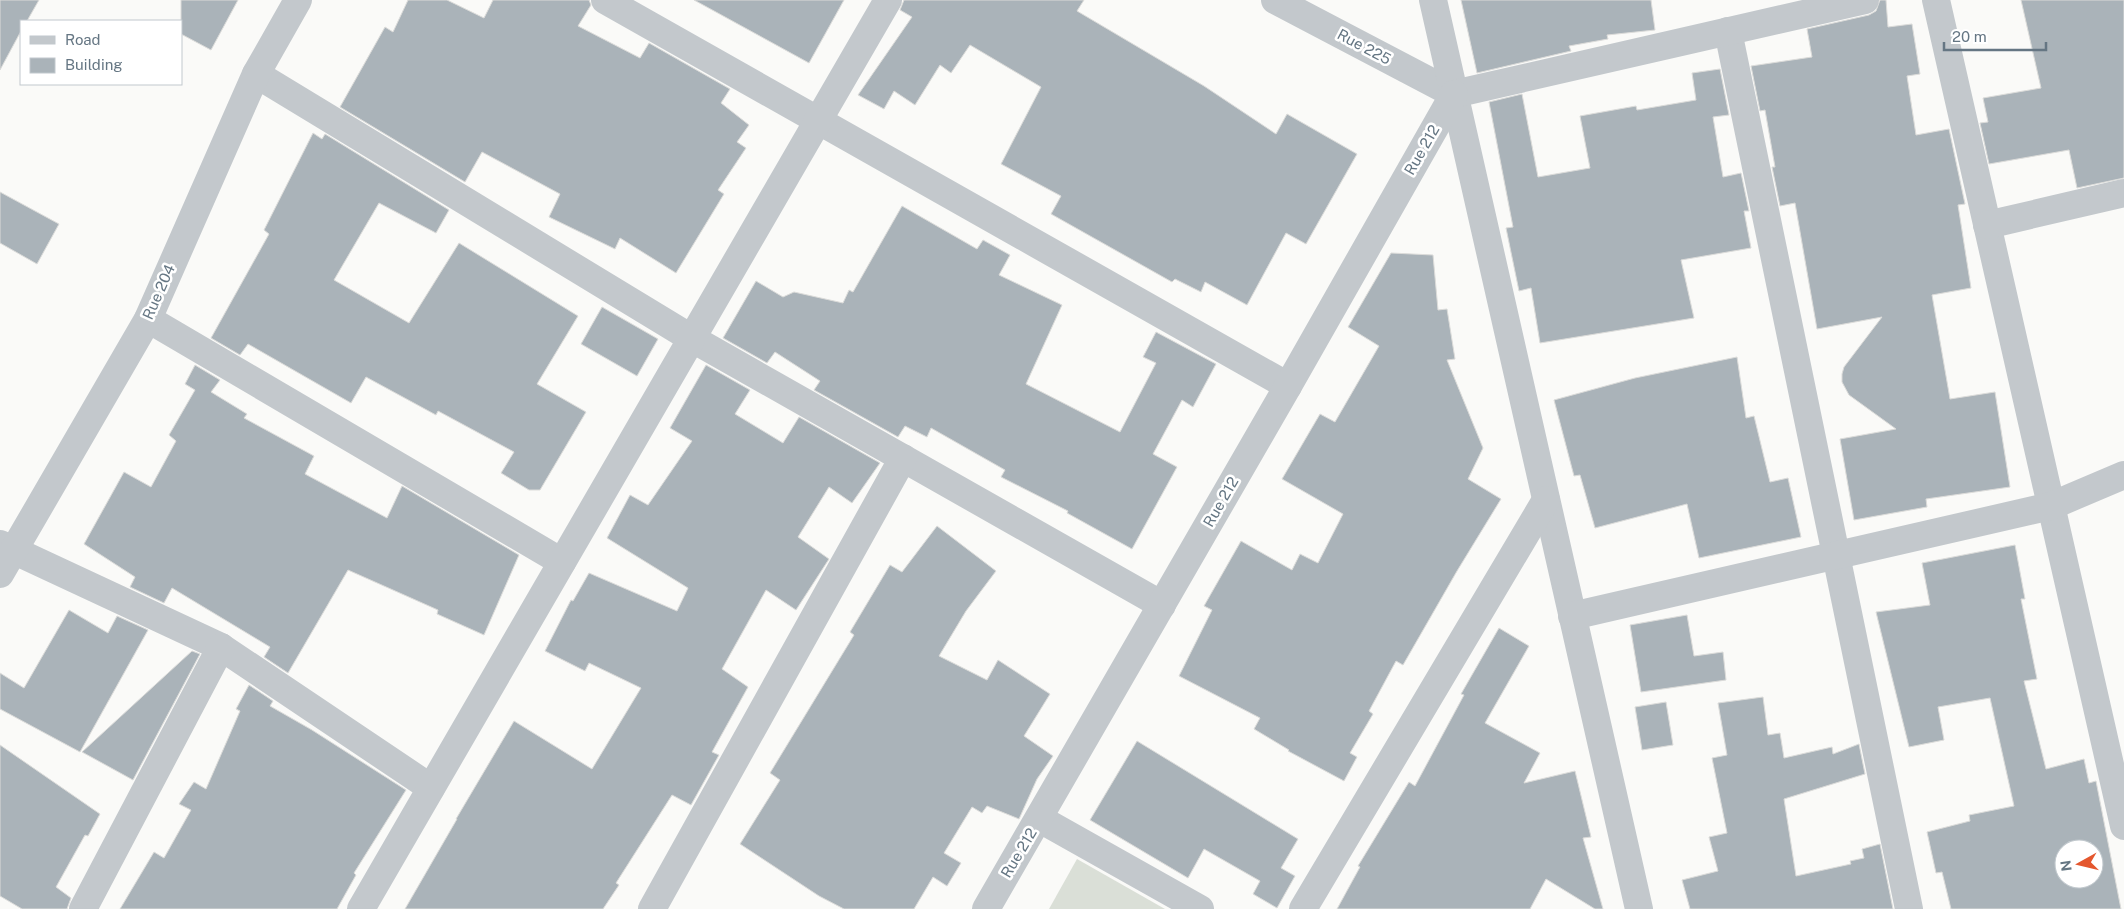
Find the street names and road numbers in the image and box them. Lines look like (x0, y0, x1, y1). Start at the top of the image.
street label: Rue 225 (1335, 25, 1394, 68)
street label: Rue 212 (1401, 122, 1443, 178)
street label: Rue 204 (139, 262, 178, 322)
street label: Rue 212 (1200, 474, 1242, 530)
street label: Rue 212 (997, 825, 1040, 881)

